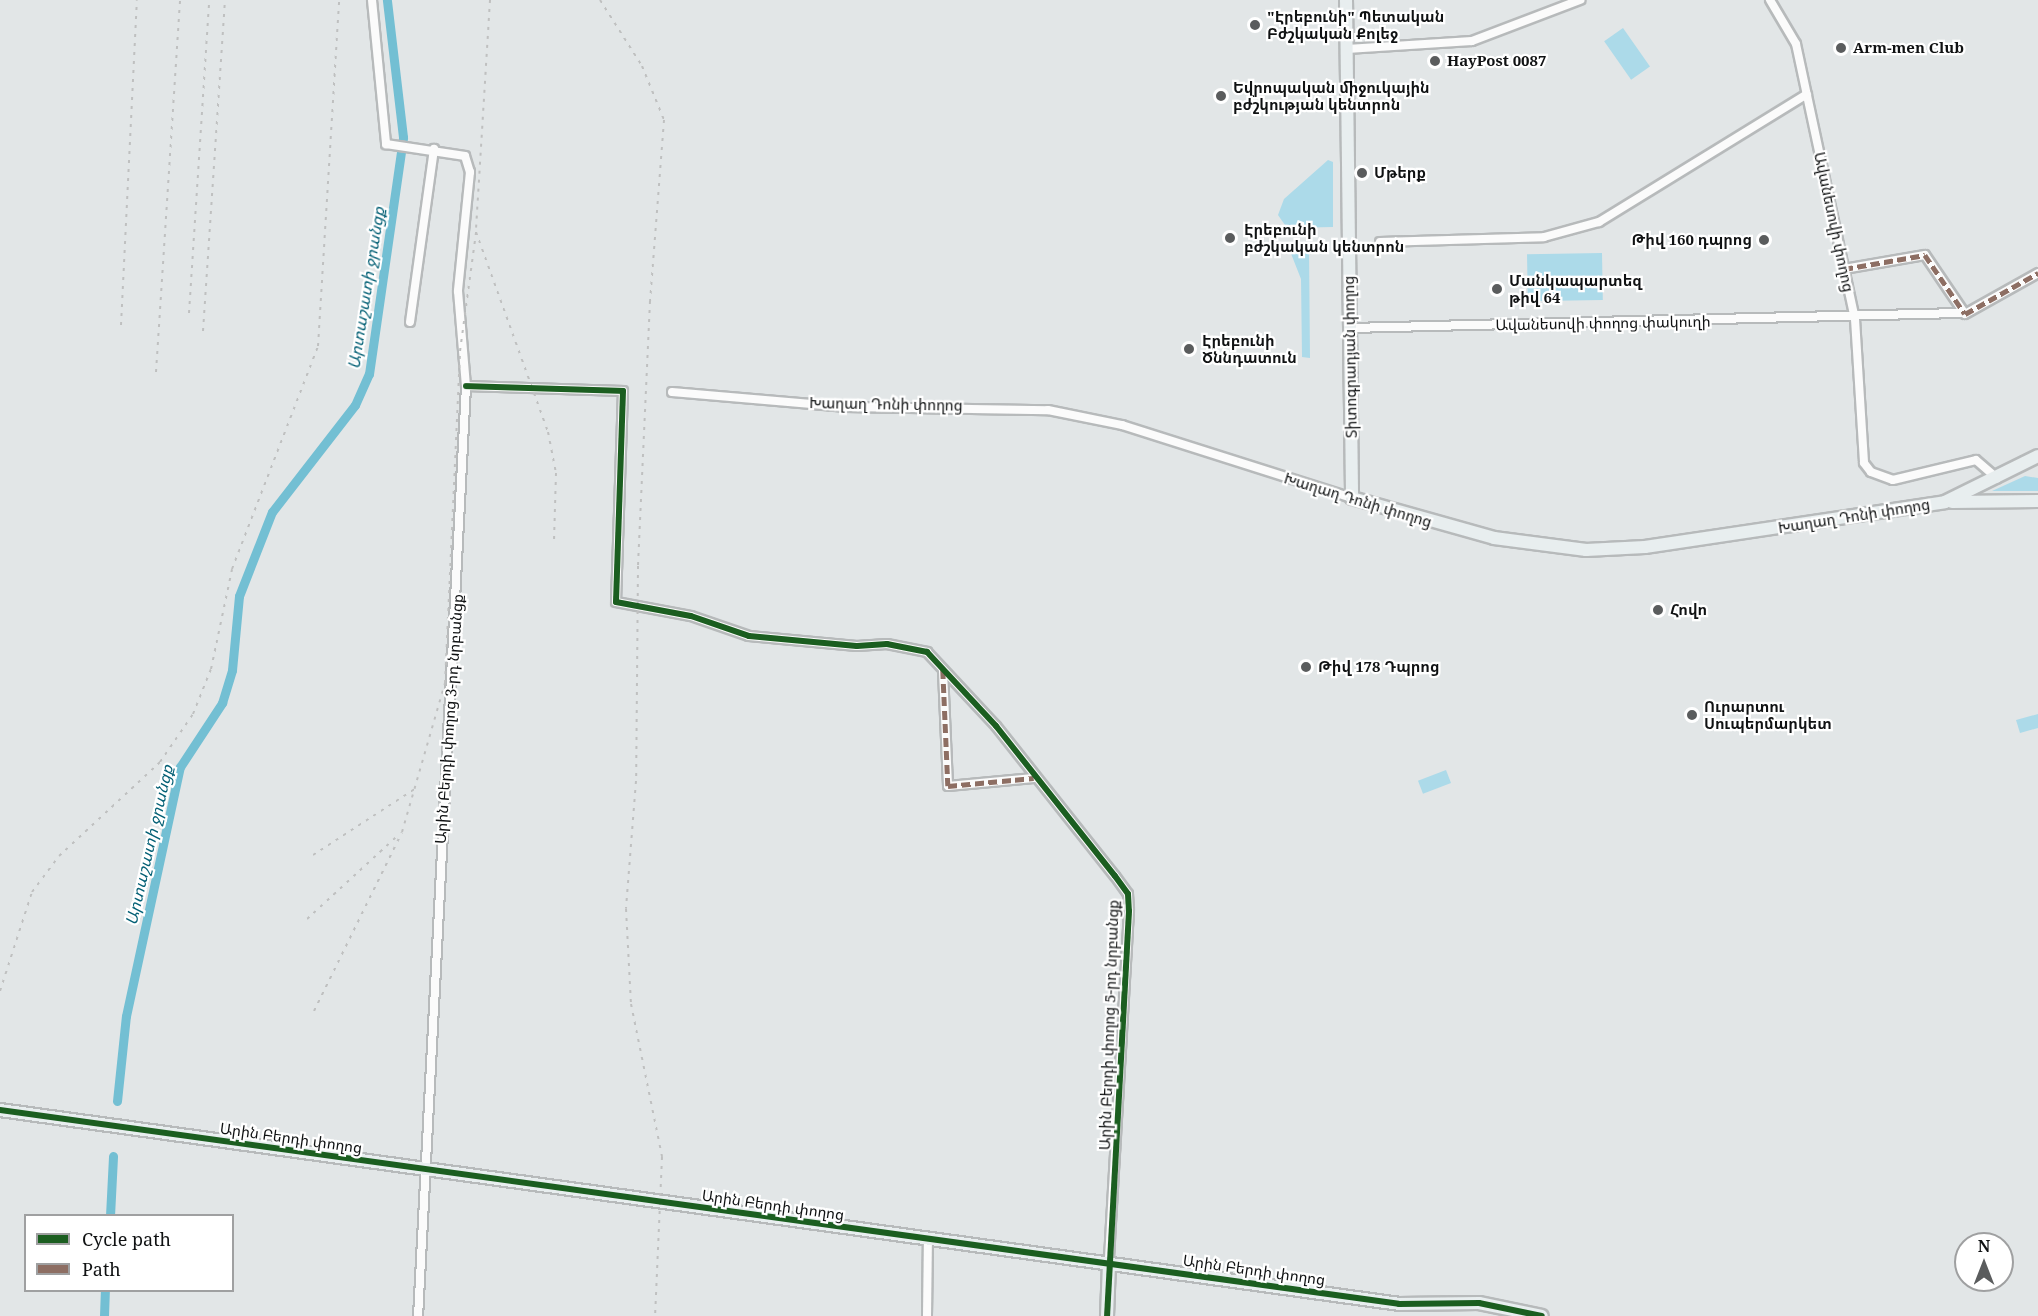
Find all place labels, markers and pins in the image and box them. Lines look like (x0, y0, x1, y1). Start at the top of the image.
place label: "Էրեբունի" Պետական Բժշկական Քոլեջ (1267, 7, 1444, 42)
marker: "Էրեբունի" Պետական Բժշկական Քոլեջ (1248, 18, 1262, 32)
place label: Arm-men Club (1853, 39, 1964, 57)
marker: Arm-men Club (1834, 41, 1848, 55)
place label: HayPost 0087 (1447, 52, 1547, 70)
marker: HayPost 0087 (1428, 54, 1442, 68)
place label: Եվրոպական միջուկային բժշկության կենտրոն (1233, 78, 1430, 113)
marker: Եվրոպական միջուկային բժշկության կենտրոն (1214, 89, 1228, 103)
place label: Մթերք (1374, 164, 1426, 182)
marker: Մթերք (1355, 166, 1369, 180)
place label: Էրեբունի բժշկական կենտրոն (1244, 220, 1404, 255)
marker: Էրեբունի բժշկական կենտրոն (1221, 229, 1239, 247)
place label: Թիվ 160 դպրոց (1631, 231, 1752, 249)
marker: Թիվ 160 դպրոց (1757, 233, 1771, 247)
place label: Մանկապարտեզ թիվ 64 (1509, 271, 1642, 306)
marker: Մանկապարտեզ թիվ 64 (1490, 282, 1504, 296)
place label: Էրեբունի Ծննդատուն (1202, 331, 1297, 366)
marker: Էրեբունի Ծննդատուն (1180, 340, 1198, 358)
place label: Հովո (1670, 601, 1707, 619)
marker: Հովո (1651, 603, 1665, 617)
place label: Թիվ 178 Դպրոց (1318, 658, 1439, 676)
marker: Թիվ 178 Դպրոց (1299, 660, 1313, 674)
place label: Ուրարտու Սուպերմարկետ (1704, 697, 1832, 732)
marker: Ուրարտու Սուպերմարկետ (1685, 708, 1699, 722)

